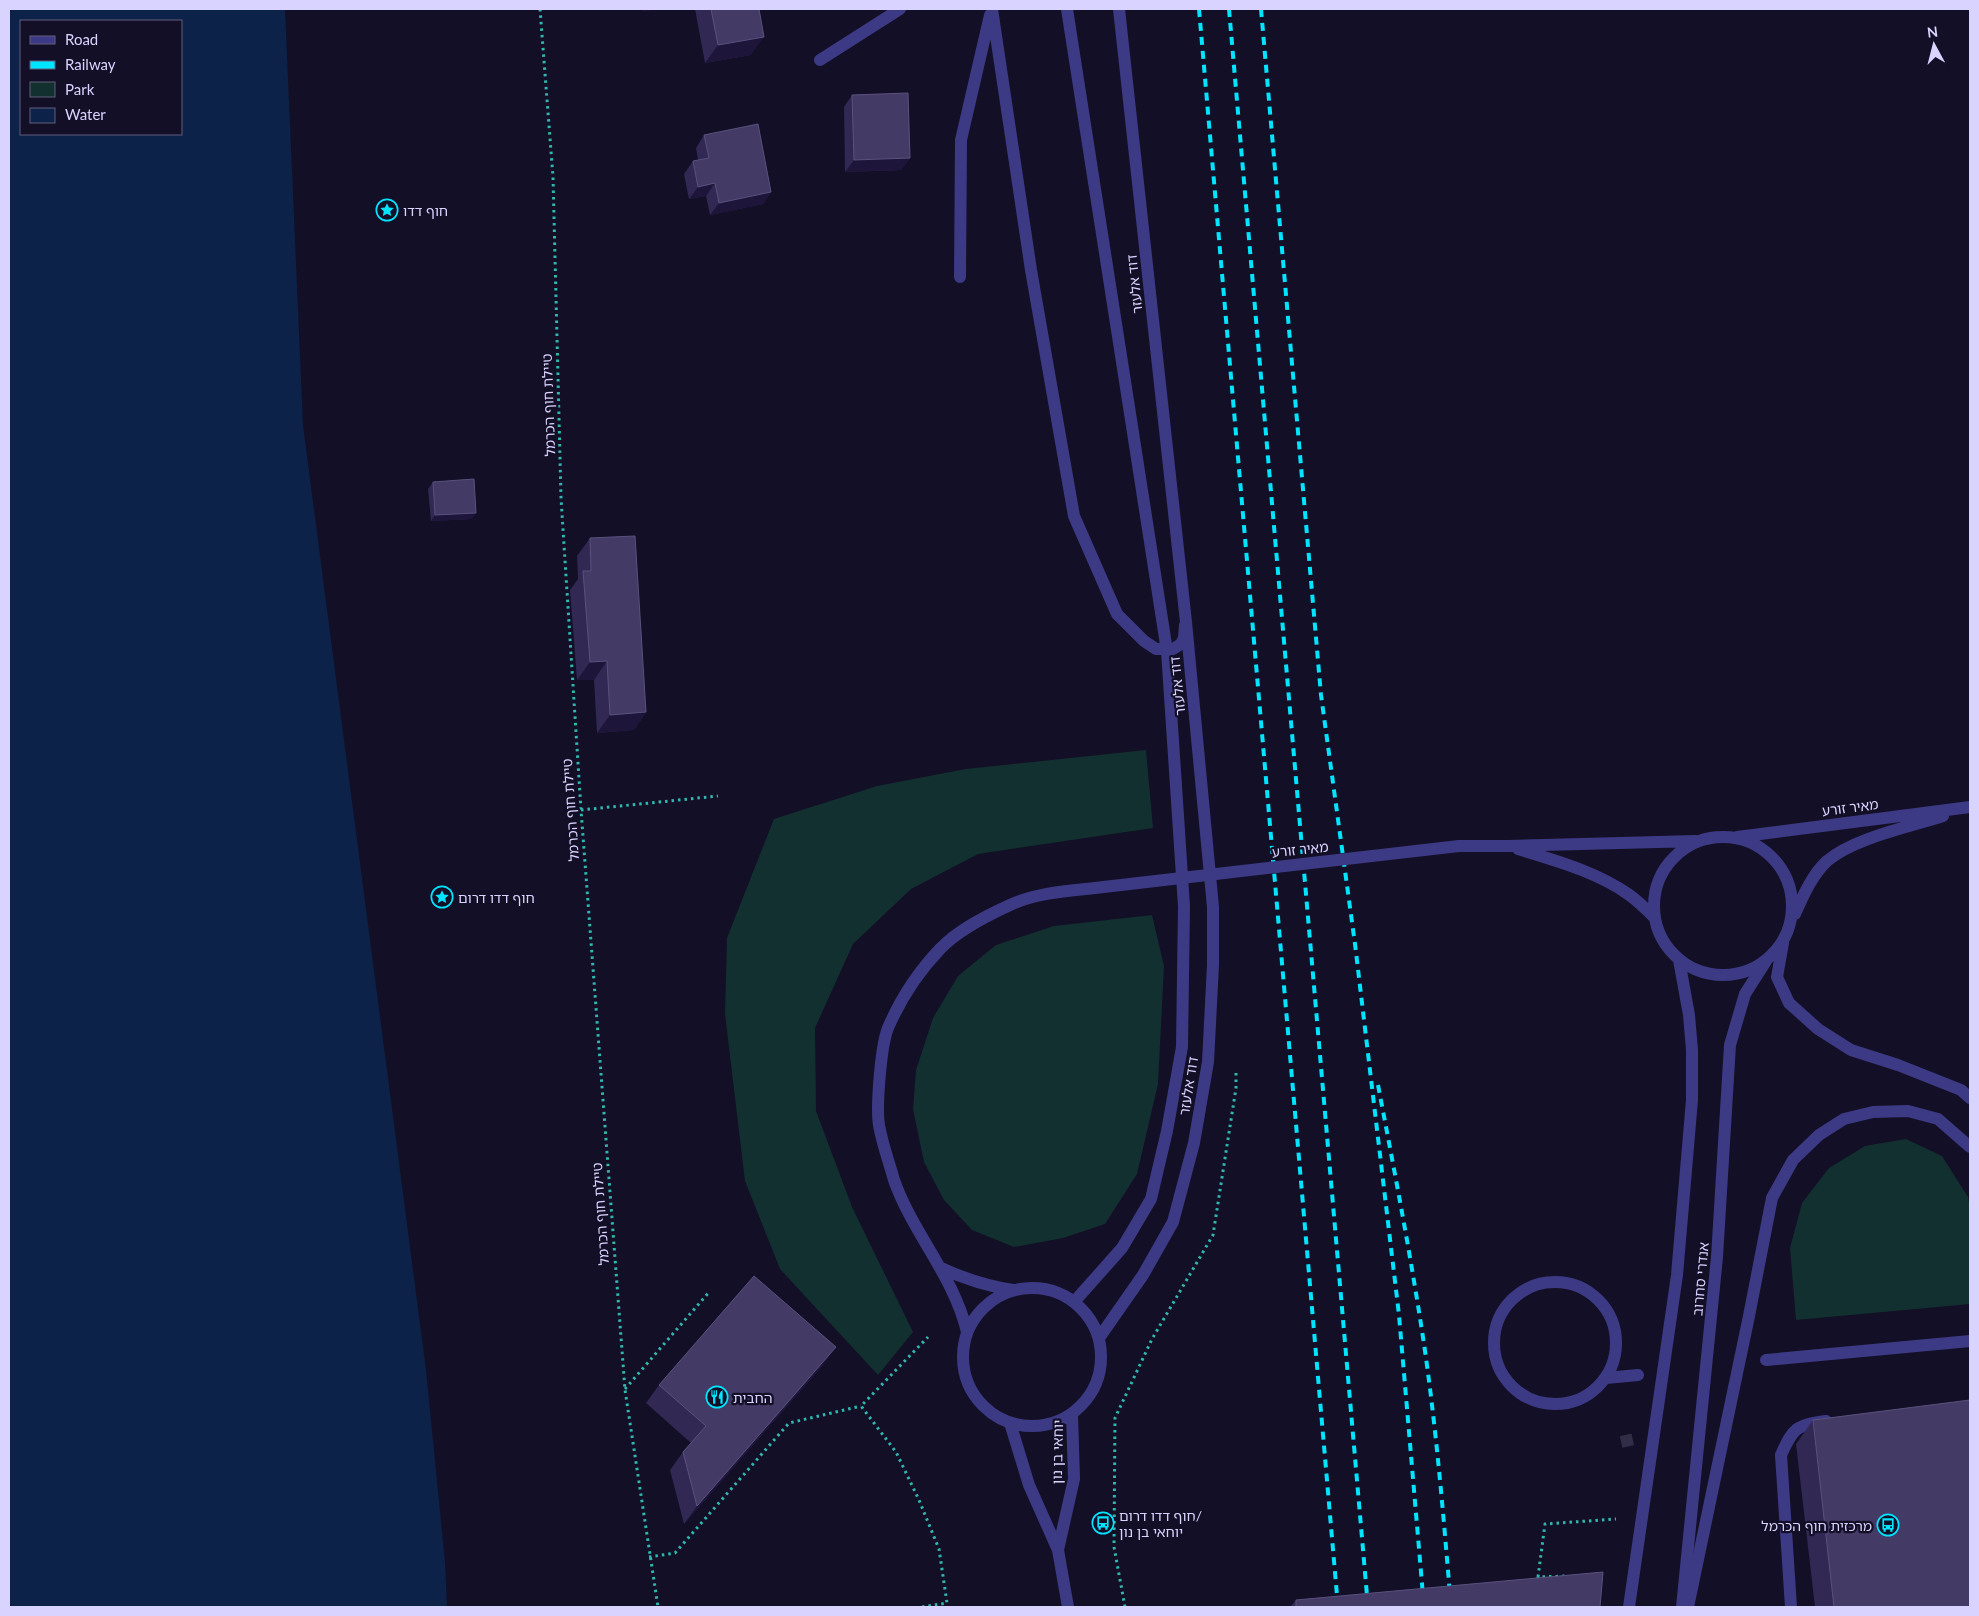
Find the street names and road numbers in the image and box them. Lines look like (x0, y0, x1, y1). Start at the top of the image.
street label: דוד אלעזר (1122, 253, 1146, 314)
street label: טיילת חוף הכרמל (538, 353, 558, 457)
street label: דוד אלעזר (1165, 655, 1189, 716)
street label: טיילת חוף הכרמל (558, 758, 582, 862)
street label: מאיר זורע (1821, 795, 1879, 819)
street label: מאיר זורע (1271, 838, 1329, 860)
street label: דוד אלעזר (1175, 1055, 1201, 1117)
street label: טיילת חוף הכרמל (588, 1162, 612, 1266)
street label: אנדרי סחרוב (1688, 1241, 1712, 1317)
street label: יוחאי בן נון (1048, 1420, 1066, 1484)

